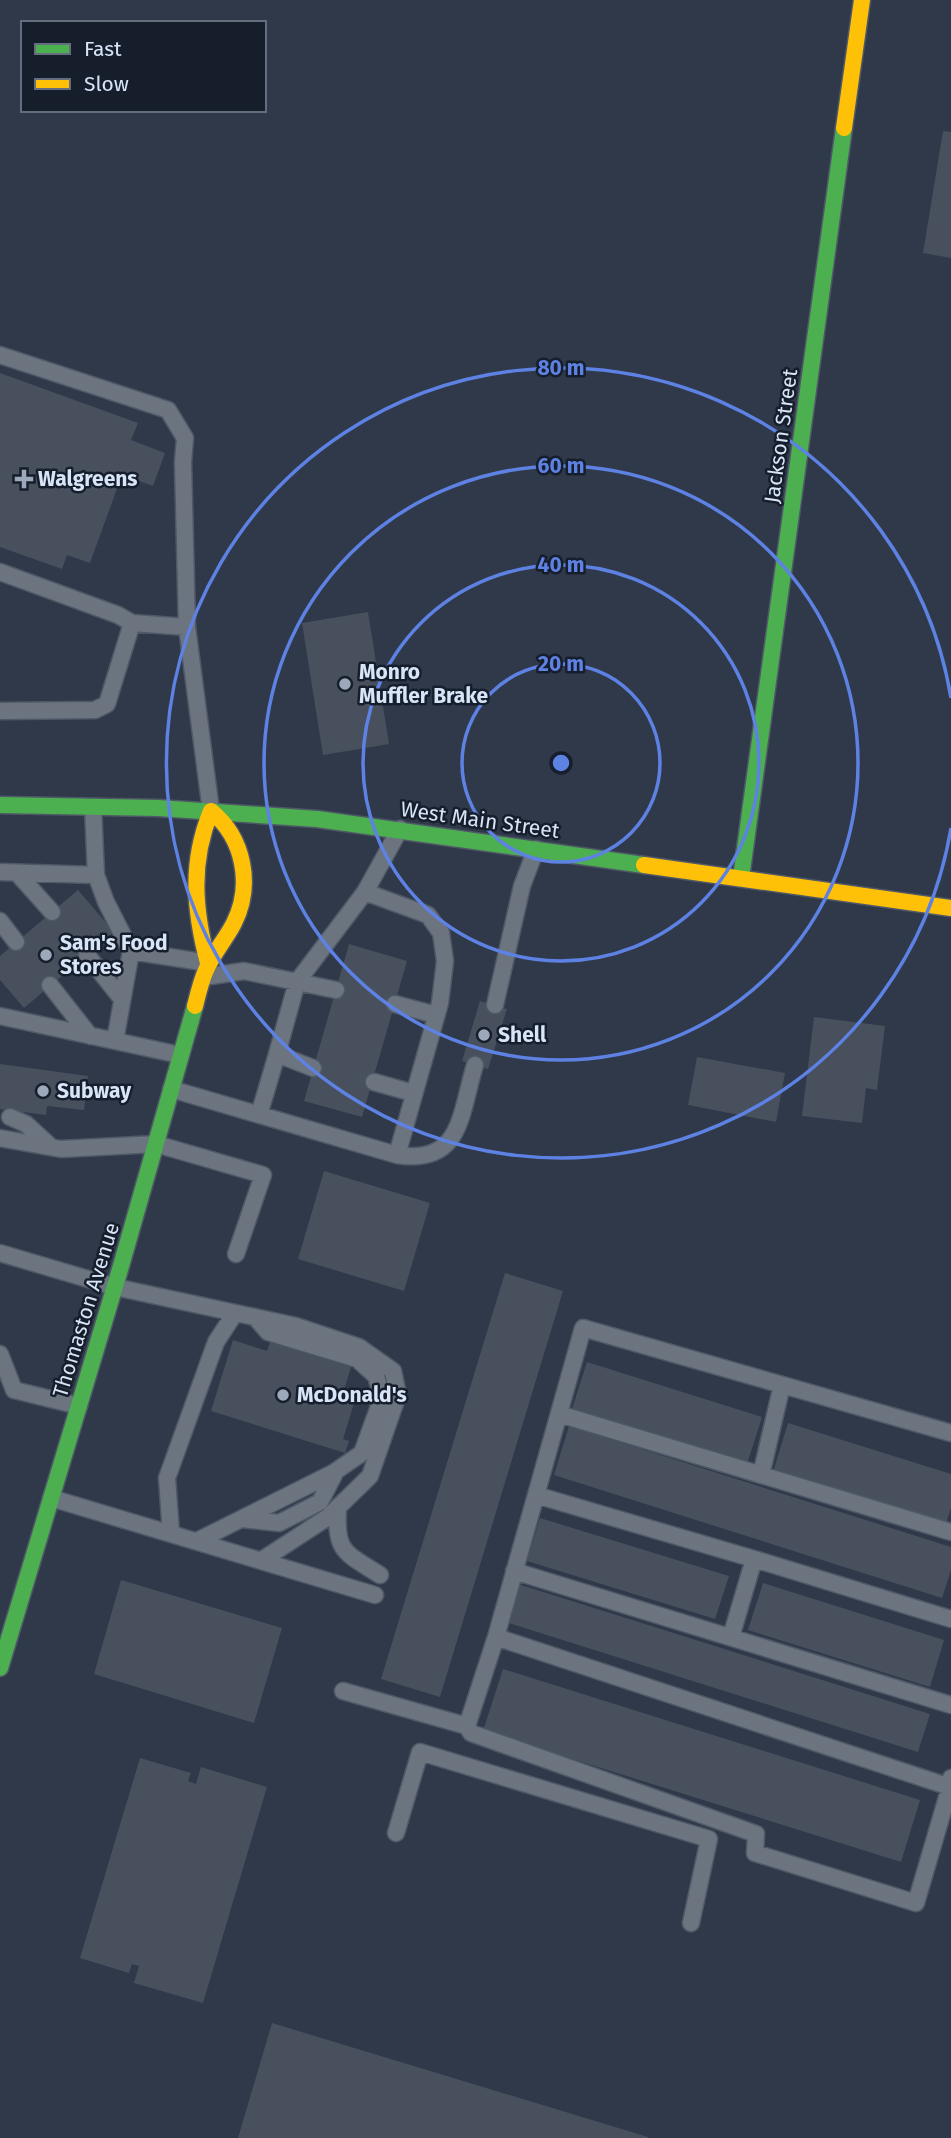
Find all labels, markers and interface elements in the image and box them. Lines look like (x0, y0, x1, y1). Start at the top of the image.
legend (21, 21, 266, 112)
text: Fast (84, 36, 122, 62)
text: Slow (84, 71, 129, 97)
text: 80 m (537, 355, 585, 381)
street label: Jackson Street (759, 367, 803, 505)
text: 60 m (538, 453, 584, 479)
place label: Walgreens (38, 466, 138, 492)
marker: Walgreens (16, 471, 32, 487)
text: 40 m (538, 552, 584, 578)
text: 20 m (538, 651, 584, 677)
place label: Monro Muffler Brake (359, 659, 489, 709)
marker: Monro Muffler Brake (337, 676, 353, 692)
centre of rings (549, 751, 573, 775)
street label: West Main Street (399, 796, 561, 844)
place label: Sam's Food Stores (60, 930, 168, 980)
marker: Sam's Food Stores (38, 947, 54, 963)
place label: Shell (498, 1022, 547, 1048)
marker: Shell (476, 1027, 492, 1043)
place label: Subway (57, 1078, 131, 1104)
marker: Subway (35, 1083, 51, 1099)
street label: Thomaston Avenue (47, 1219, 125, 1401)
place label: McDonald's (297, 1382, 407, 1408)
marker: McDonald's (275, 1387, 291, 1403)

